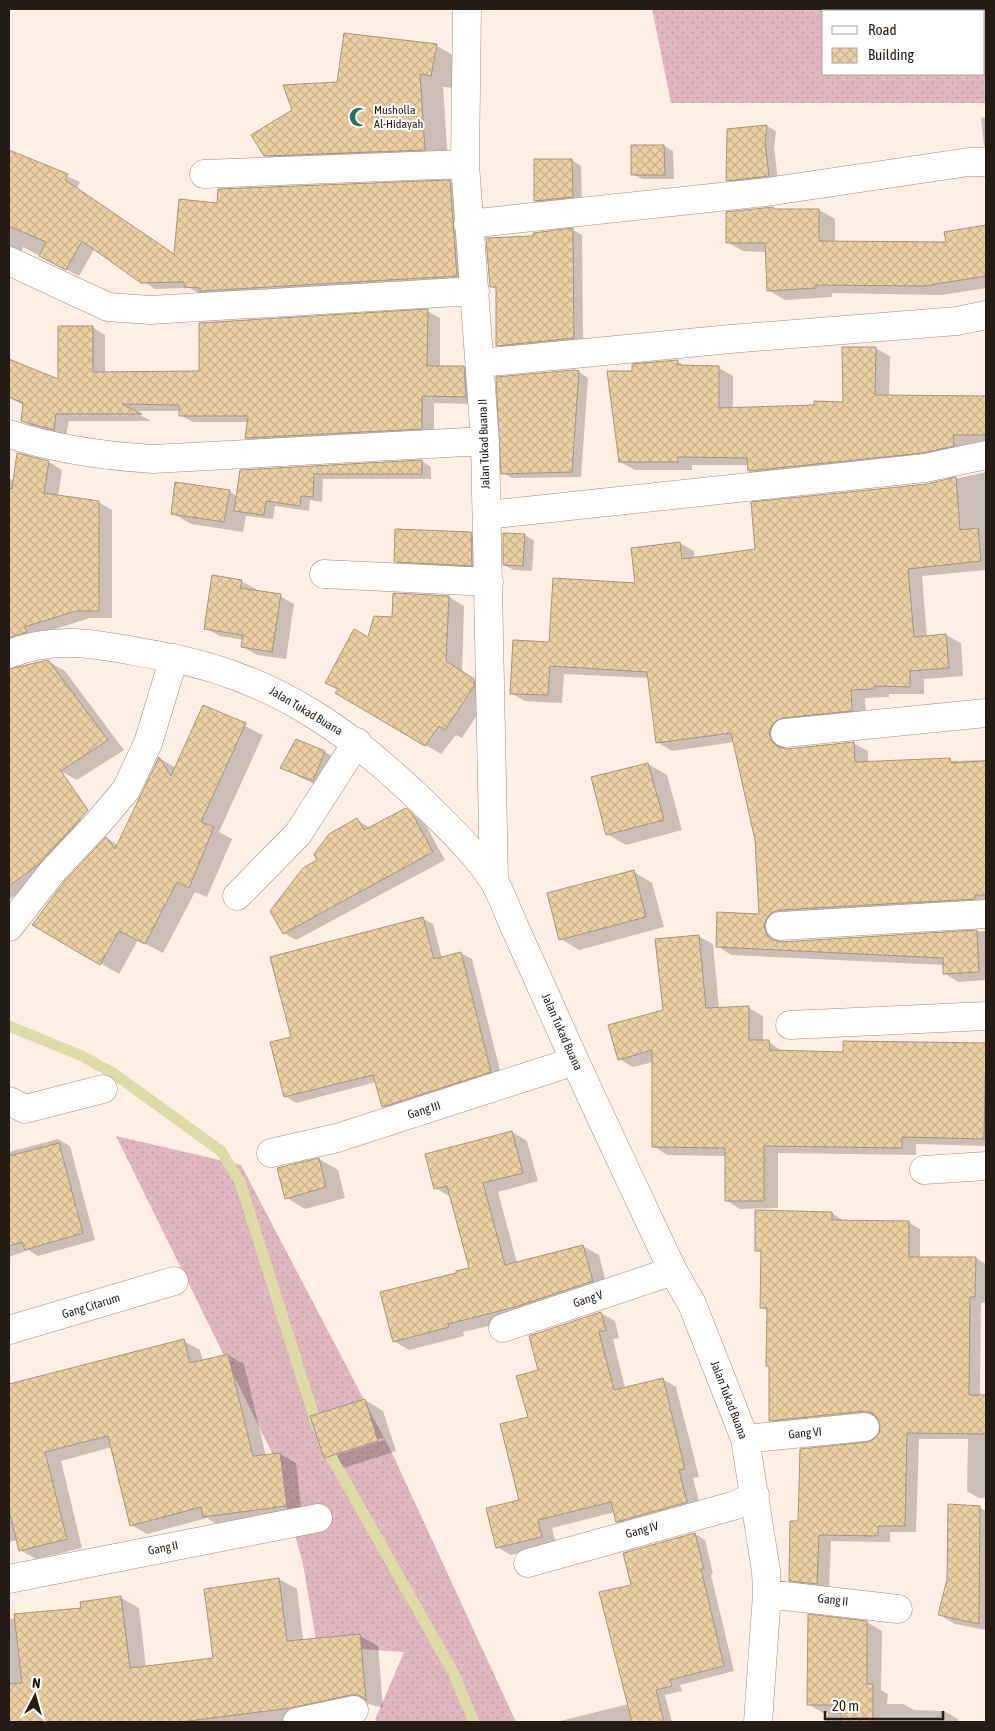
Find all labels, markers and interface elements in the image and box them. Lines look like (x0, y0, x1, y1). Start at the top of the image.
legend (822, 10, 985, 75)
text: Road (868, 21, 897, 38)
text: Building (868, 46, 914, 63)
place label: Musholla Al-Hidayah (374, 103, 423, 131)
mosque icon: Musholla Al-Hidayah (348, 106, 370, 128)
street label: Jalan Tukad Buana II (475, 399, 493, 489)
street label: Jalan Tukad Buana (267, 684, 345, 738)
street label: Jalan Tukad Buana (539, 991, 585, 1073)
street label: Gang III (406, 1098, 442, 1122)
street label: Gang V (571, 1288, 605, 1310)
street label: Gang Citarum (60, 1291, 122, 1321)
street label: Jalan Tukad Buana (708, 1359, 750, 1441)
street label: Gang VI (788, 1425, 822, 1441)
street label: Gang IV (624, 1519, 660, 1541)
street label: Gang II (147, 1538, 179, 1558)
street label: Gang II (817, 1591, 849, 1609)
north arrow (10, 1671, 60, 1721)
text: N (31, 1675, 41, 1691)
scale bar (825, 1688, 942, 1720)
text: 20 m (832, 1697, 859, 1714)

